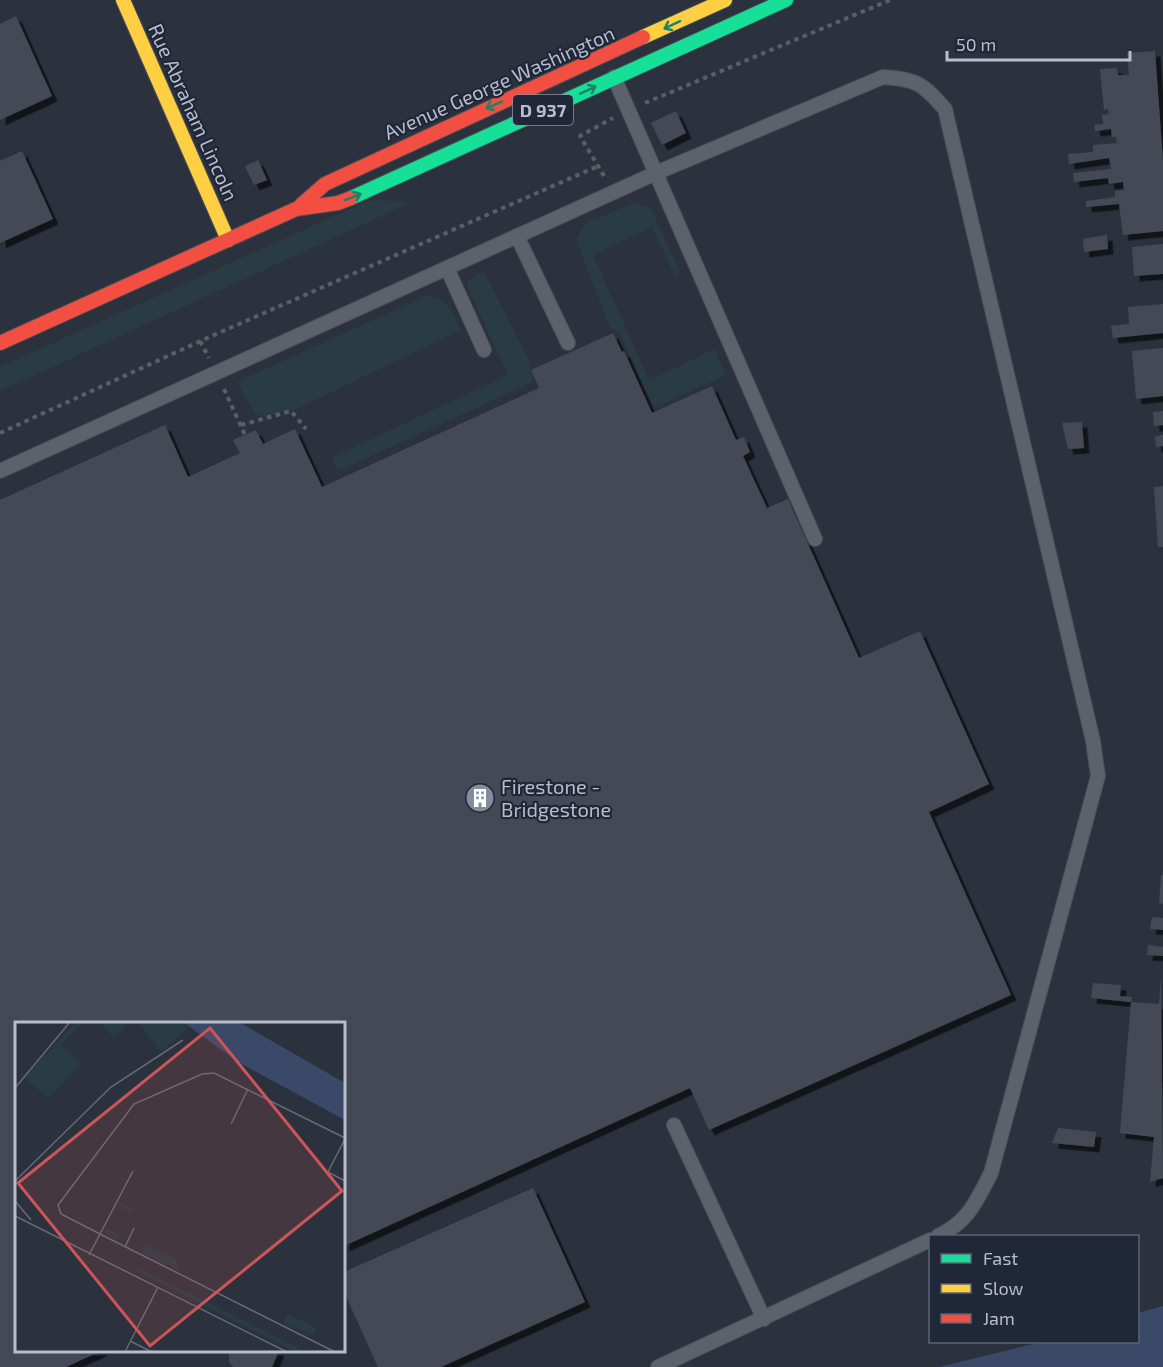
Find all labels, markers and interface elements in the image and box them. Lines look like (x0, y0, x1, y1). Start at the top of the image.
street label: Rue Abraham Lincoln (144, 20, 244, 204)
street label: Avenue George Washington (380, 20, 618, 144)
one-way arrow (663, 20, 681, 31)
scale bar (947, 24, 1130, 62)
text: 50 m (956, 33, 996, 55)
one-way arrow (578, 83, 596, 95)
road number: D 937 (513, 95, 573, 125)
one-way arrow (486, 100, 504, 112)
one-way arrow (343, 191, 362, 202)
place label: Firestone - Bridgestone (501, 774, 611, 821)
building icon: Firestone - Bridgestone (464, 782, 496, 814)
inset map (15, 1022, 345, 1352)
legend (929, 1235, 1139, 1343)
text: Fast (983, 1247, 1018, 1269)
text: Slow (983, 1277, 1024, 1299)
text: Jam (983, 1307, 1015, 1329)

